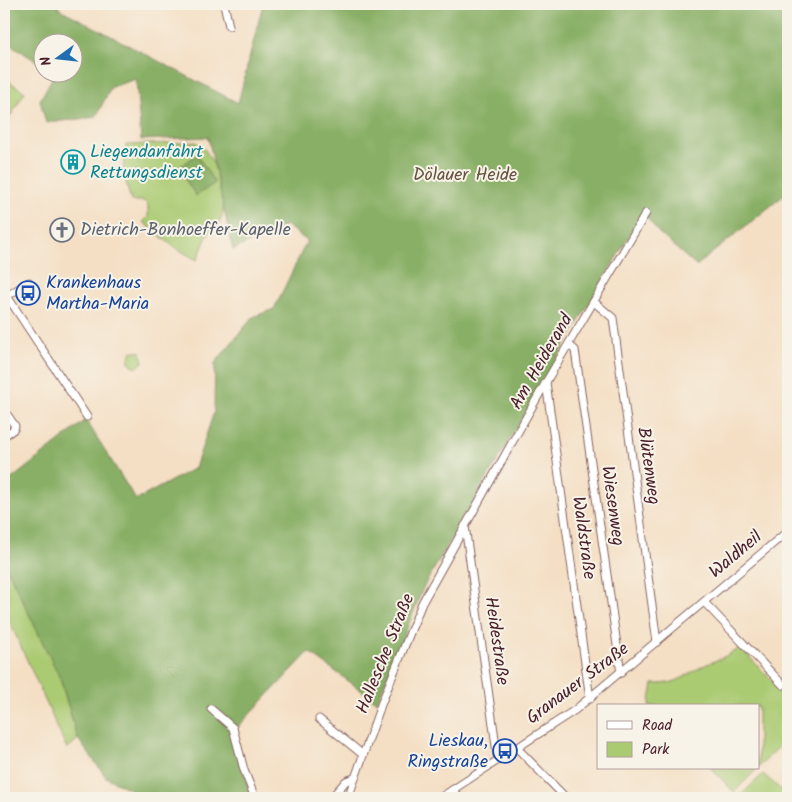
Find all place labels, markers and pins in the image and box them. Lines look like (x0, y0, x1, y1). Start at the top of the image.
place label: Liegendanfahrt Rettungsdienst (90, 138, 204, 188)
building icon: Liegendanfahrt Rettungsdienst (60, 149, 86, 175)
place label: Dietrich-Bonhoeffer-Kapelle (80, 216, 291, 245)
church icon: Dietrich-Bonhoeffer-Kapelle (49, 217, 75, 243)
place label: Krankenhaus Martha-Maria (46, 269, 149, 319)
bus stop icon: Krankenhaus Martha-Maria (15, 280, 41, 306)
place label: Lieskau, Ringstraße (407, 727, 488, 777)
bus stop icon: Lieskau, Ringstraße (492, 738, 518, 764)

